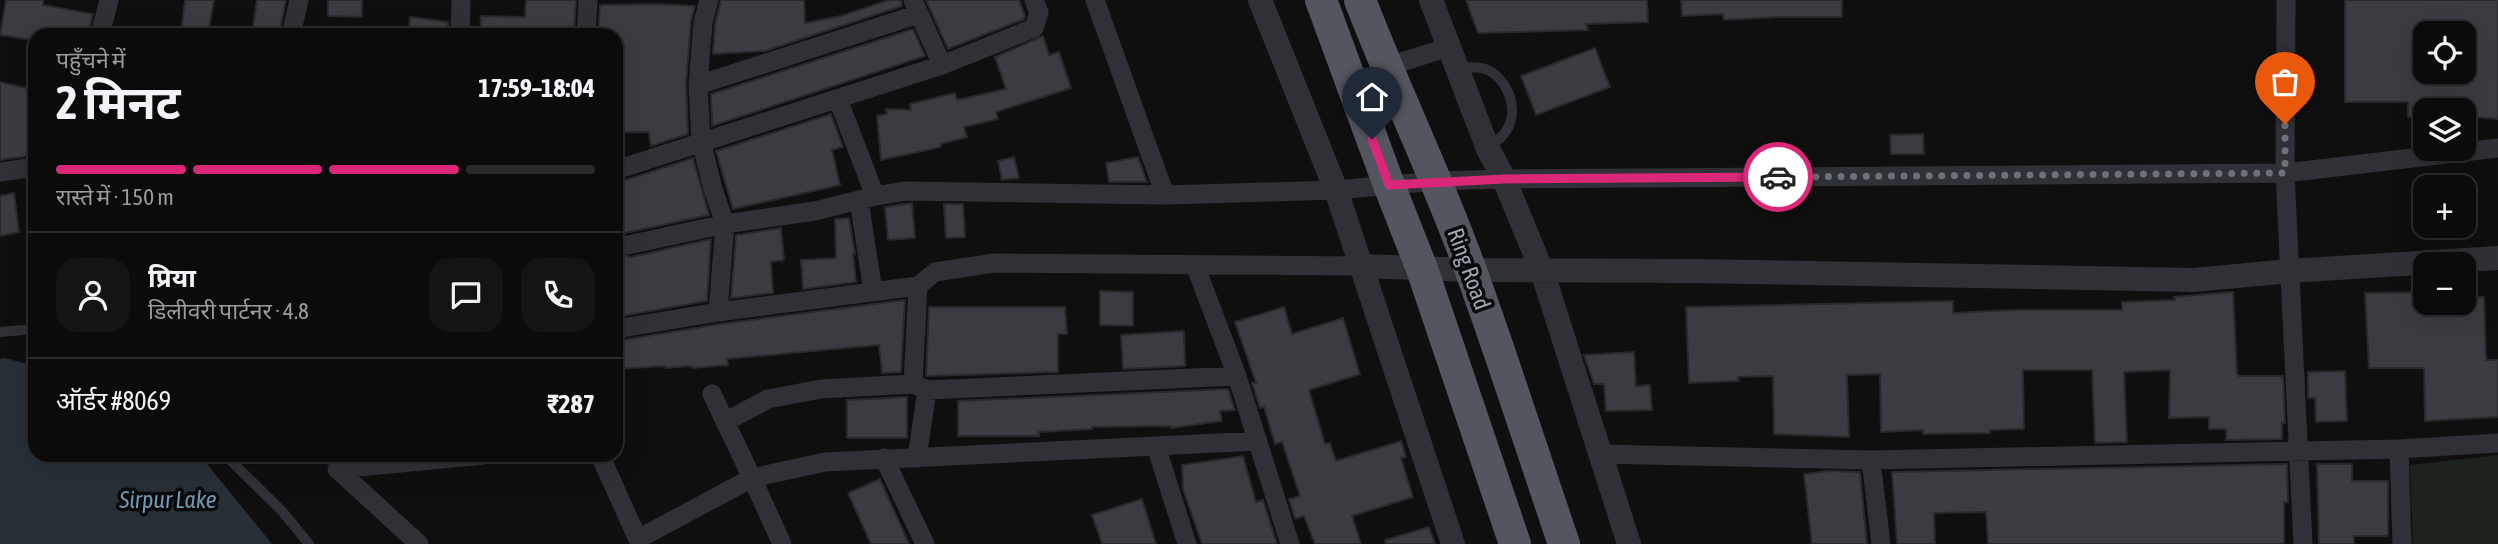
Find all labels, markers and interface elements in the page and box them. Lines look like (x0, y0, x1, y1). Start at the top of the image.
map controls (2413, 21, 2476, 315)
button: locate (2413, 21, 2476, 84)
text: पहुँचने में (56, 47, 126, 73)
pin (2255, 52, 2315, 124)
icon: bag (2266, 63, 2304, 101)
pin (1342, 67, 1402, 139)
text: 17:59–18:04 (478, 73, 595, 103)
text: 2 मिनट (56, 76, 180, 129)
icon: home (1353, 78, 1391, 116)
button: layers (2413, 98, 2476, 161)
courier (1743, 142, 1813, 212)
icon: car (1759, 158, 1797, 196)
button: + (2413, 175, 2476, 238)
text: रास्ते में · 150 m (56, 184, 174, 210)
street label: Ring Road (1442, 225, 1496, 313)
button: − (2413, 252, 2476, 315)
button: person (56, 258, 130, 332)
button: chat (429, 258, 503, 332)
button: phone (521, 258, 595, 332)
text: प्रिया (148, 263, 196, 293)
text: डिलीवरी पार्टनर · 4.8 (148, 298, 309, 324)
text: ऑर्डर #8069 (56, 386, 171, 416)
text: ₹287 (547, 389, 595, 419)
water label: Sirpur Lake (118, 486, 217, 513)

